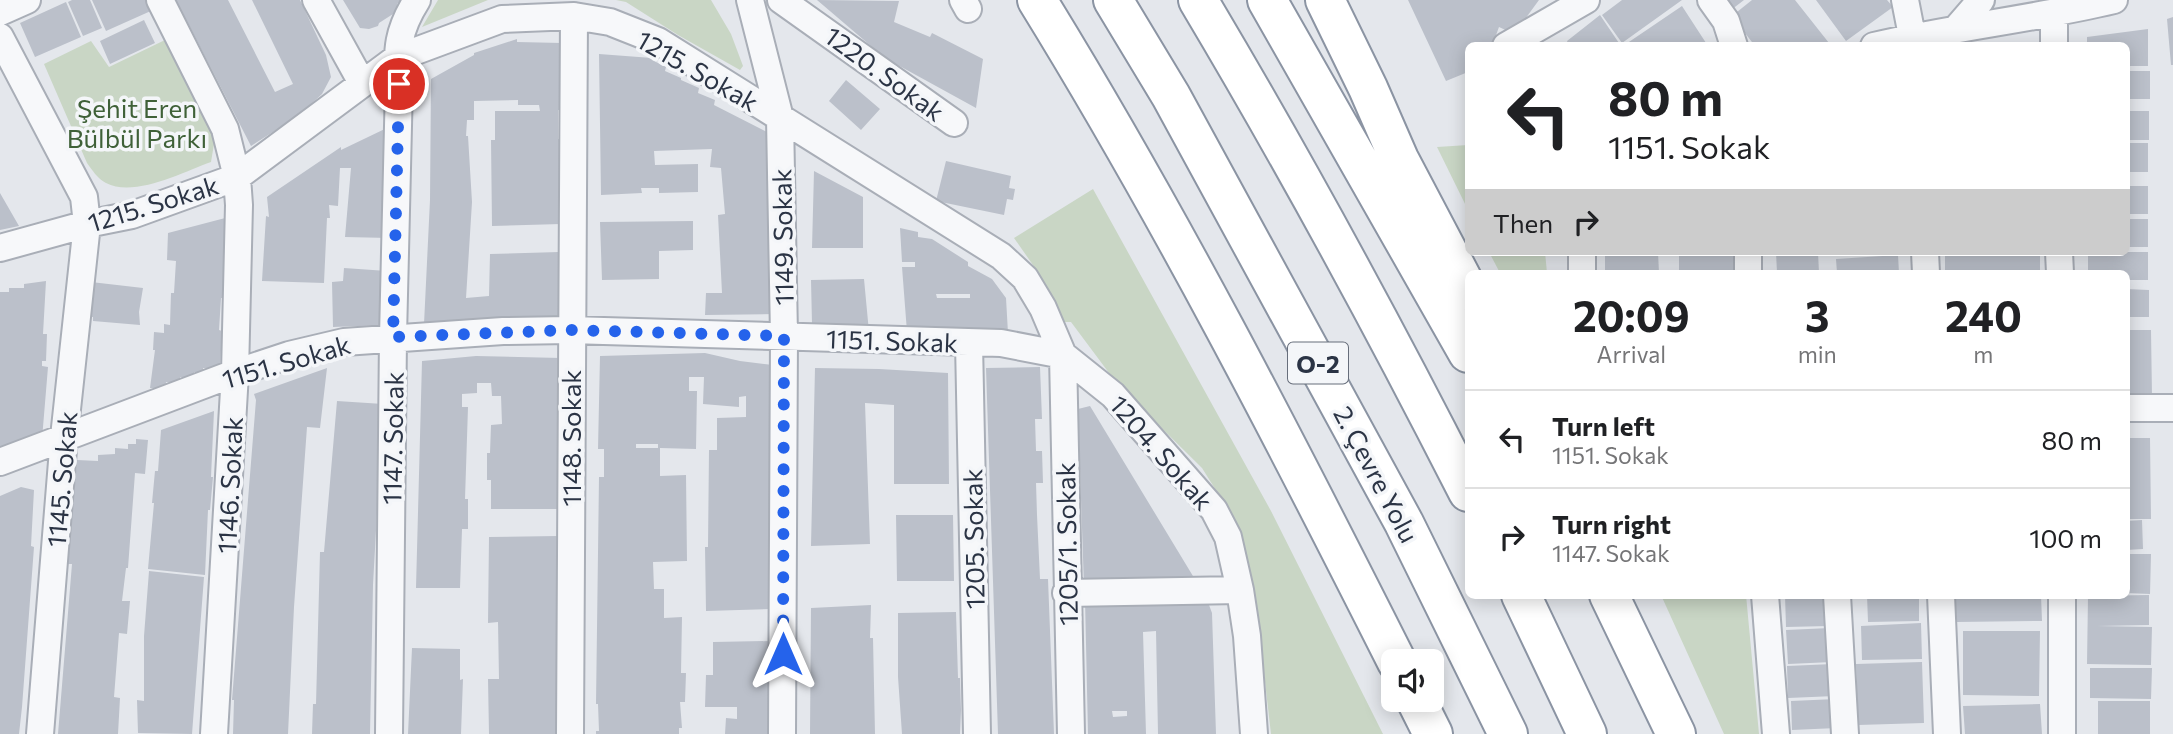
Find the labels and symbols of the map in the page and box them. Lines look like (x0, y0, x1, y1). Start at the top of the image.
street label: 1220. Sokak (819, 19, 951, 127)
street label: 1215. Sokak (632, 23, 764, 117)
pin (369, 54, 429, 114)
park label: Şehit Eren Bülbül Parkı (67, 92, 207, 153)
street label: 1215. Sokak (84, 168, 222, 238)
street label: 1149. Sokak (765, 168, 799, 306)
street label: 1151. Sokak (826, 322, 958, 358)
street label: 1151. Sokak (218, 328, 354, 394)
road number: O-2 (1288, 342, 1348, 384)
street label: 1148. Sokak (555, 370, 586, 506)
street label: 1147. Sokak (375, 371, 409, 505)
street label: 1204. Sokak (1104, 388, 1220, 516)
street label: 2. Çevre Yolu (1328, 401, 1426, 547)
street label: 1145. Sokak (40, 410, 82, 548)
street label: 1146. Sokak (210, 416, 248, 554)
street label: 1205/1. Sokak (1049, 462, 1083, 626)
street label: 1205. Sokak (956, 468, 990, 610)
position arrow (746, 617, 820, 691)

